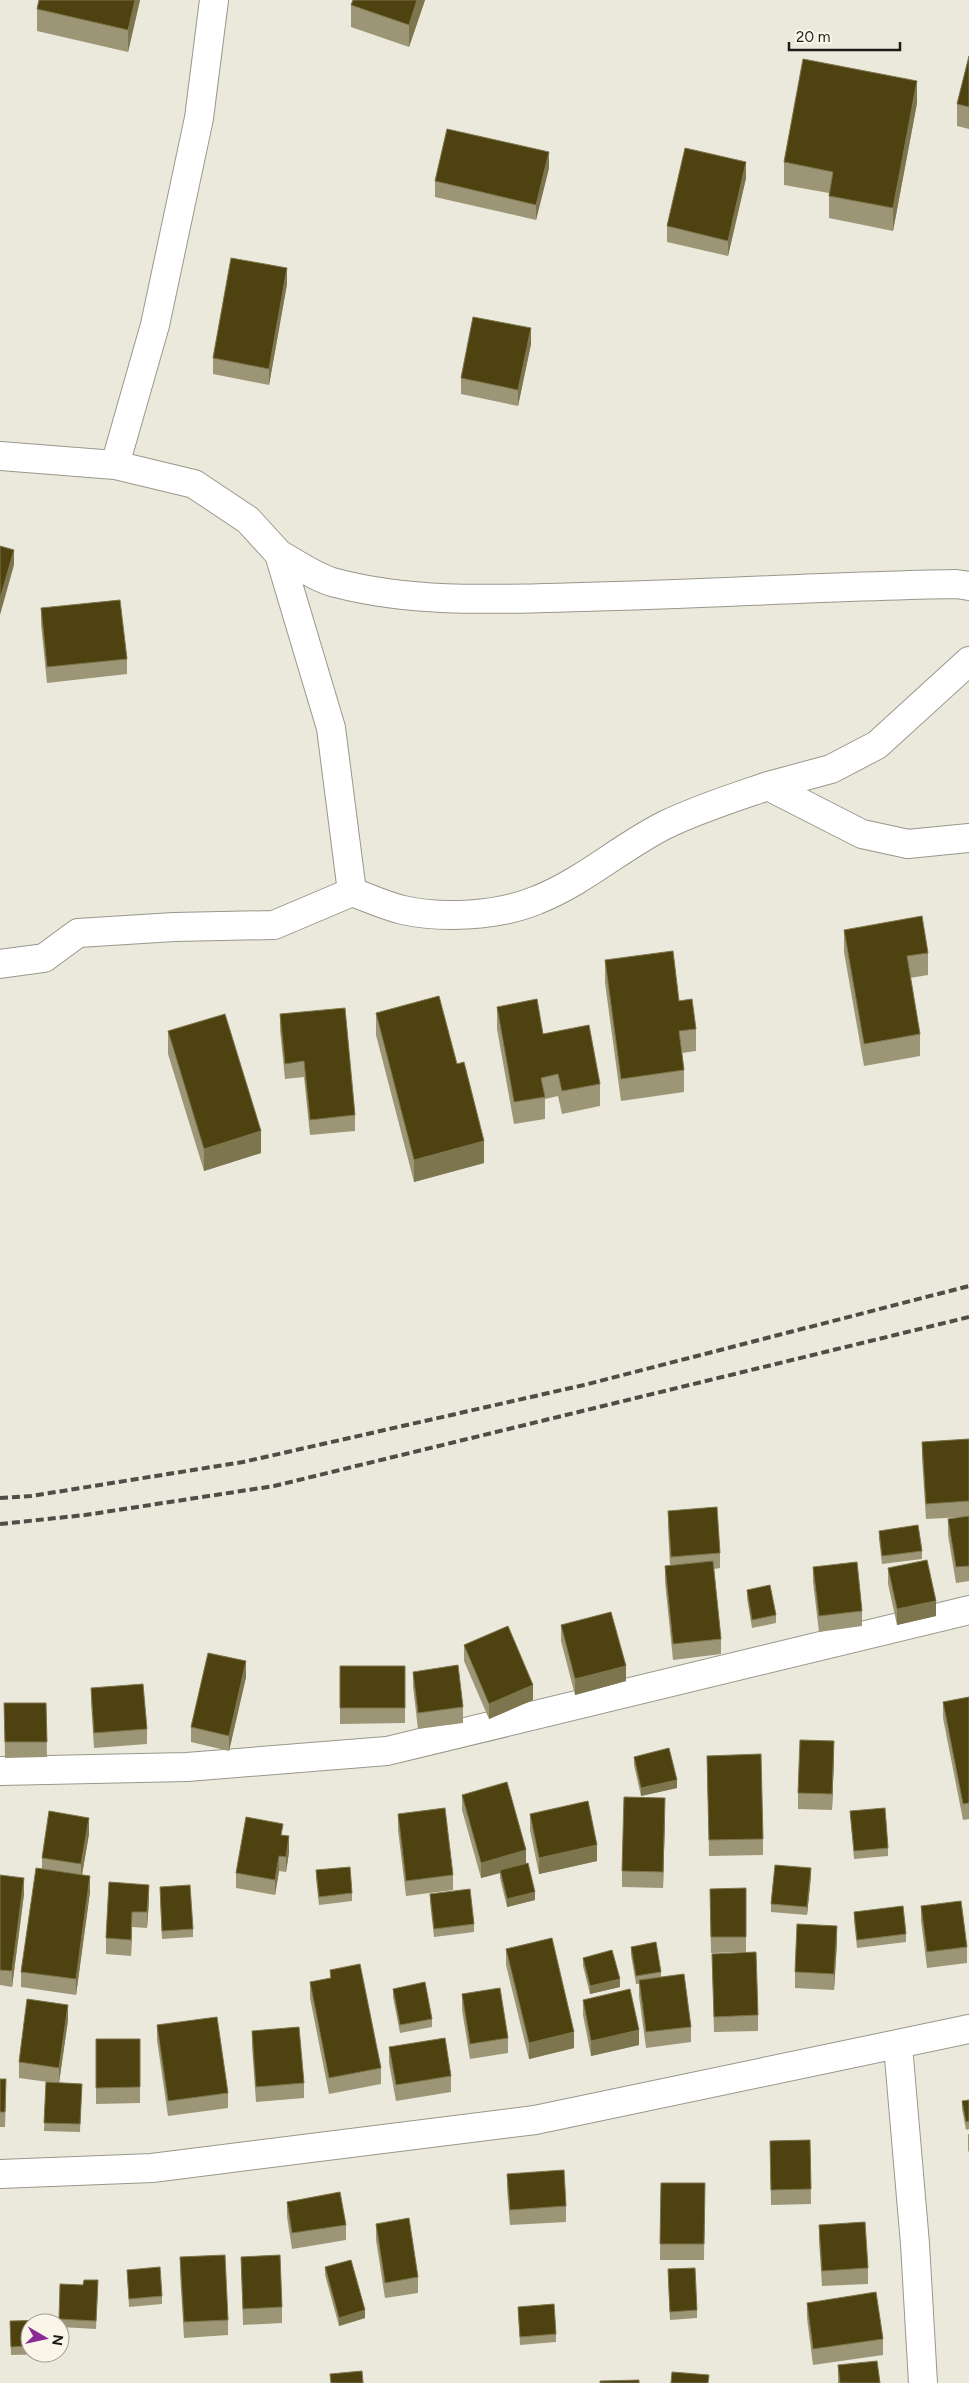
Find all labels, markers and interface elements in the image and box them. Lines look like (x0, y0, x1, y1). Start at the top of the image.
scale bar (789, 20, 900, 52)
text: 20 m (796, 28, 830, 46)
north arrow (20, 2313, 70, 2363)
text: N (48, 2333, 67, 2347)

